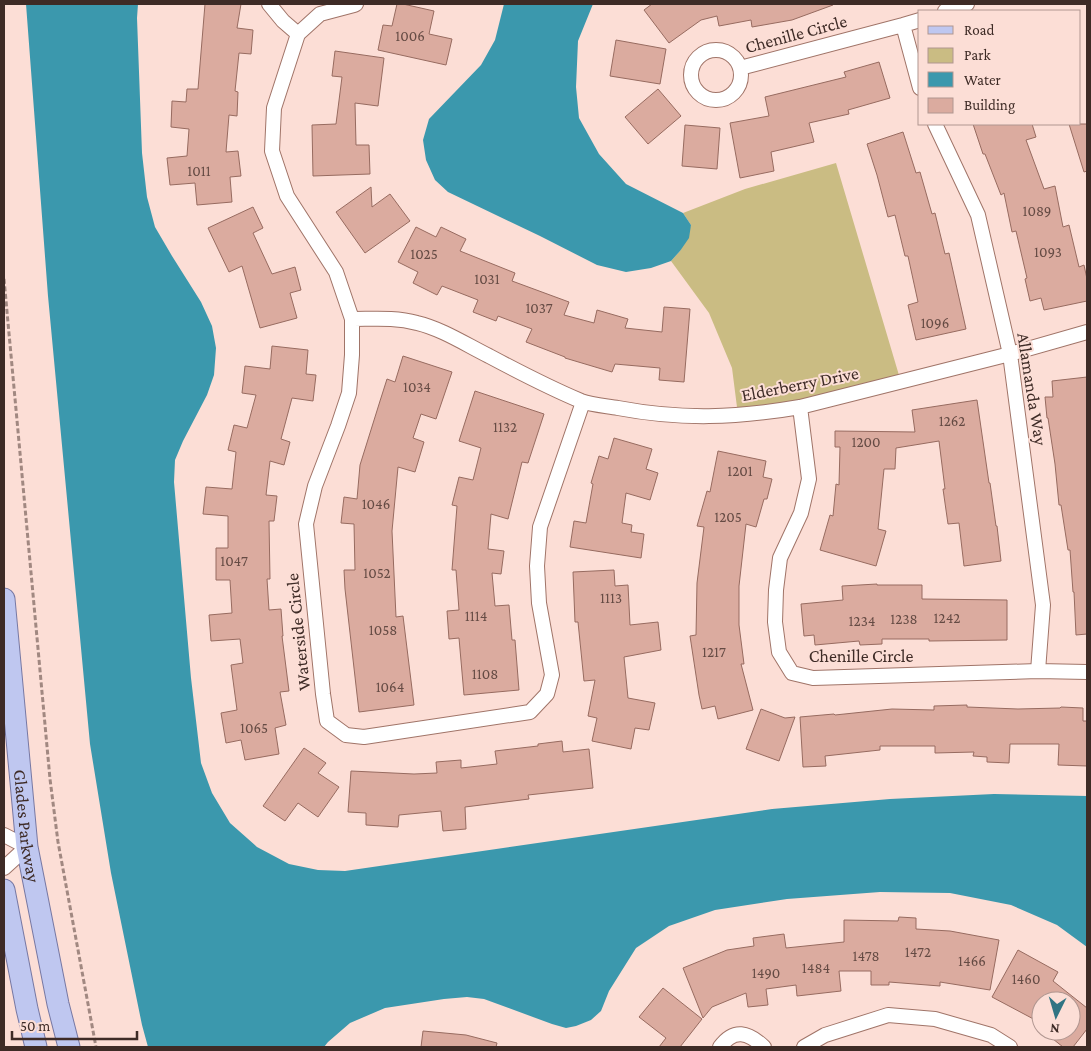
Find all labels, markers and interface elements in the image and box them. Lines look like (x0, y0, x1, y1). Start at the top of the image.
legend (918, 10, 1081, 125)
street label: Chenille Circle (743, 11, 849, 57)
text: Road (964, 22, 995, 38)
house number: 1006 (395, 28, 425, 44)
text: Park (964, 47, 991, 63)
text: Water (964, 72, 1001, 88)
text: Building (964, 97, 1015, 114)
house number: 1011 (187, 163, 211, 179)
house number: 1089 (1022, 203, 1052, 219)
house number: 1093 (1034, 244, 1062, 260)
house number: 1025 (410, 246, 438, 262)
house number: 1031 (474, 271, 500, 287)
house number: 1037 (525, 300, 553, 316)
house number: 1096 (921, 315, 949, 331)
street label: Allamanda Way (1013, 331, 1051, 448)
street label: Elderberry Drive (740, 363, 860, 405)
house number: 1034 (403, 379, 431, 395)
house number: 1262 (939, 413, 965, 429)
house number: 1132 (493, 419, 517, 435)
house number: 1200 (851, 434, 881, 450)
house number: 1201 (727, 463, 753, 479)
house number: 1046 (362, 496, 390, 512)
house number: 1205 (714, 509, 742, 525)
house number: 1047 (220, 553, 248, 569)
house number: 1052 (363, 565, 391, 581)
street label: Waterside Circle (282, 572, 314, 692)
house number: 1113 (600, 590, 622, 606)
house number: 1114 (465, 608, 487, 624)
house number: 1242 (934, 610, 960, 626)
house number: 1238 (890, 611, 918, 627)
house number: 1234 (849, 613, 875, 629)
house number: 1058 (369, 622, 397, 638)
house number: 1217 (702, 644, 726, 660)
street label: Chenille Circle (809, 646, 913, 666)
house number: 1108 (472, 666, 498, 682)
house number: 1064 (376, 679, 404, 695)
house number: 1065 (240, 720, 268, 736)
street label: Glades Parkway (10, 768, 44, 885)
house number: 1472 (905, 944, 931, 960)
house number: 1478 (852, 948, 880, 964)
house number: 1466 (958, 953, 986, 969)
house number: 1484 (802, 960, 830, 976)
house number: 1490 (752, 965, 780, 981)
house number: 1460 (1012, 971, 1040, 987)
north arrow (1031, 991, 1081, 1041)
scale bar (12, 1008, 138, 1040)
text: 50 m (20, 1018, 50, 1034)
text: N (1049, 1021, 1060, 1037)

